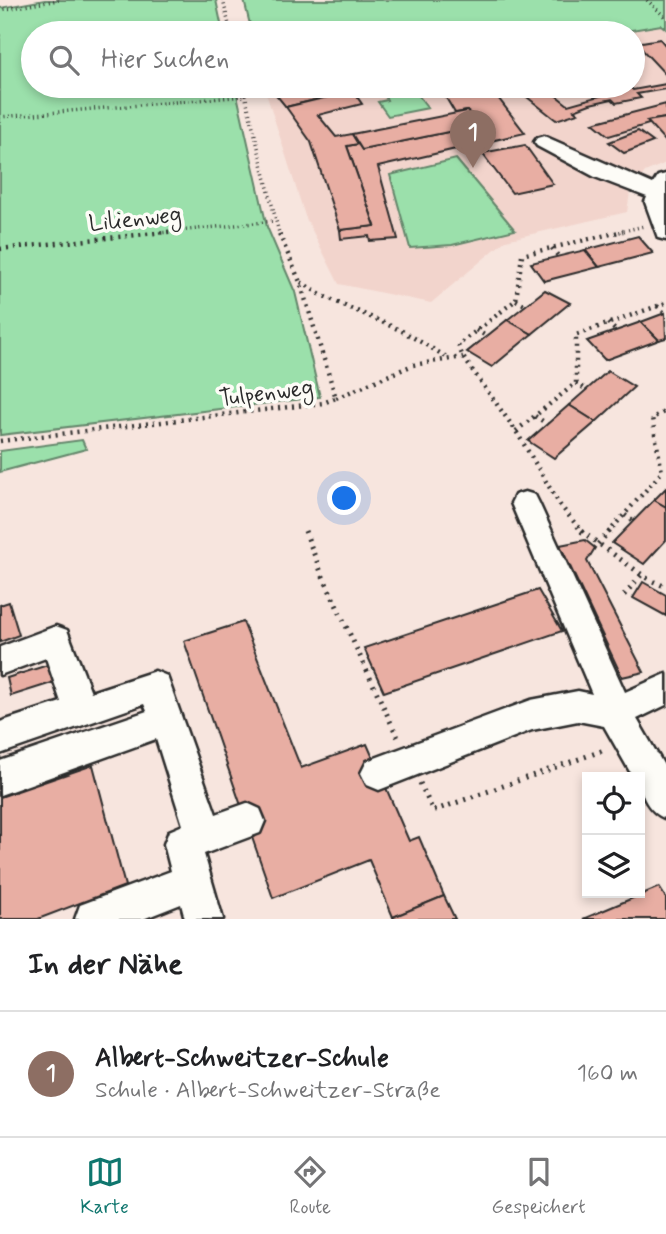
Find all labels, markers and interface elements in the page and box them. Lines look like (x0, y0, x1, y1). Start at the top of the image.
search box (21, 21, 645, 98)
icon: search (45, 41, 83, 79)
text: Hier suchen (101, 43, 229, 77)
pin: 1 (450, 110, 496, 168)
street label: Lilienweg (87, 200, 183, 242)
street label: Tulpenweg (217, 373, 315, 417)
your location (327, 481, 361, 515)
map controls (582, 772, 645, 898)
button: locate (582, 772, 645, 835)
button: layers (582, 835, 645, 898)
text: In der Nähe (28, 945, 183, 984)
text: Albert-Schweitzer-Schule (95, 1042, 389, 1076)
text: 1 (46, 1059, 56, 1089)
text: 160 m (577, 1059, 638, 1089)
text: Schule · Albert-Schweitzer-Straße (95, 1076, 440, 1106)
tab: Karte (80, 1153, 129, 1220)
tab: Route (290, 1153, 331, 1220)
tab: Gespeichert (492, 1153, 586, 1220)

